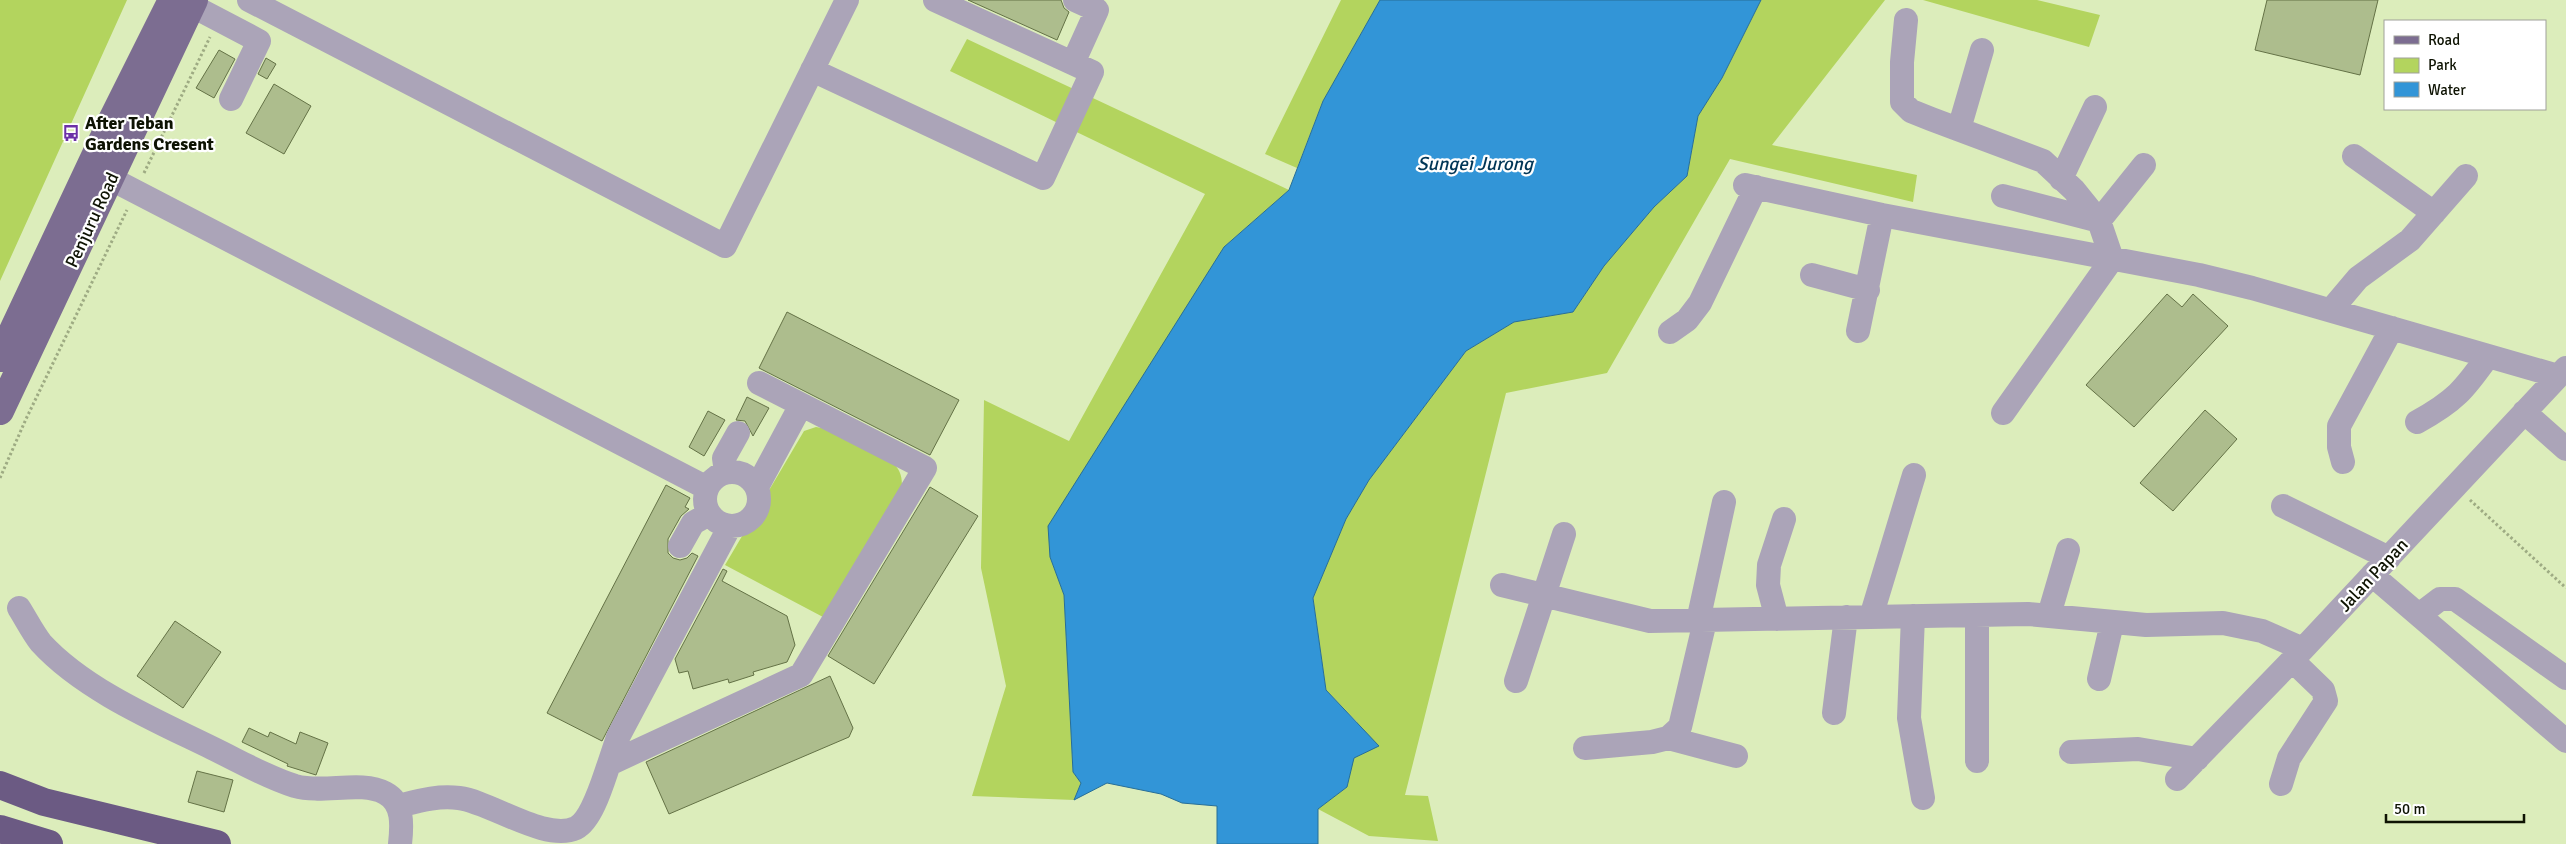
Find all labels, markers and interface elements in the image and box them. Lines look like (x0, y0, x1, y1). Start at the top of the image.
legend (2384, 20, 2546, 110)
text: Road (2428, 31, 2460, 49)
text: Park (2428, 56, 2457, 74)
text: Water (2428, 81, 2466, 99)
place label: After Teban Gardens Cresent (85, 112, 214, 155)
bus stop icon: After Teban Gardens Cresent (61, 123, 81, 143)
water label: Sungei Jurong (1417, 152, 1535, 176)
street label: Penjuru Road (60, 169, 124, 271)
street label: Jalan Papan (2333, 534, 2413, 616)
scale bar (2386, 792, 2524, 824)
text: 50 m (2394, 800, 2425, 818)

